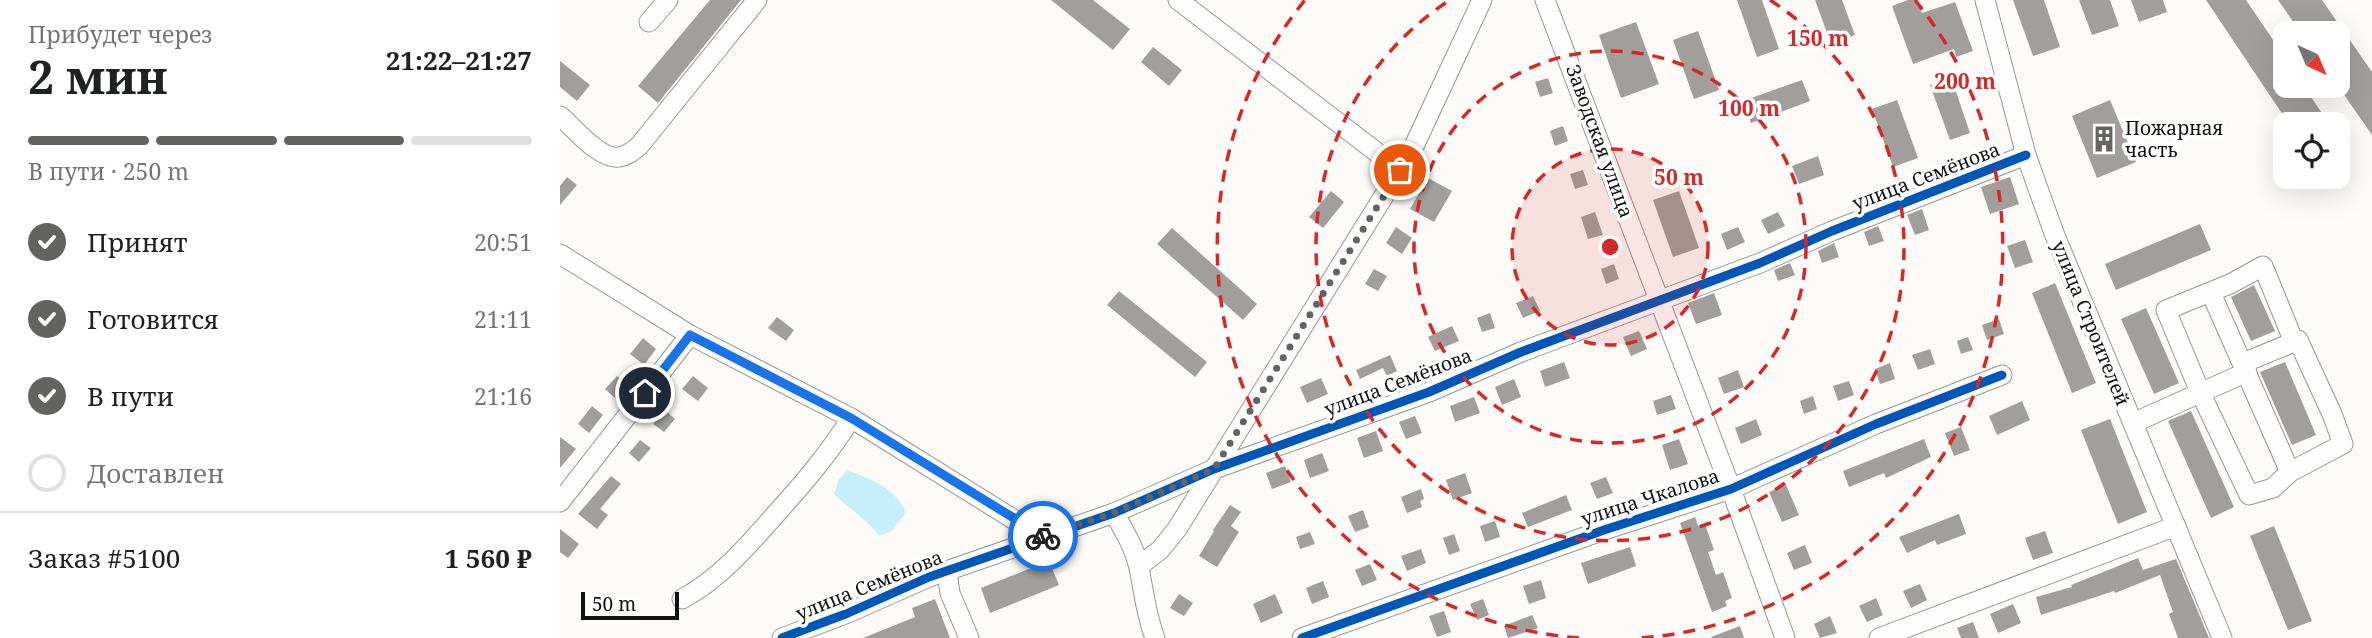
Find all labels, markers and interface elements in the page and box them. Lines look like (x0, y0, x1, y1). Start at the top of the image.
text: Прибудет через (28, 18, 212, 50)
north arrow (2273, 21, 2350, 98)
map controls (2273, 21, 2350, 189)
text: 150 m (1787, 24, 1849, 52)
text: 21:22–21:27 (386, 42, 532, 78)
text: 2 мин (28, 45, 167, 107)
street label: Заводская улица (1560, 61, 1640, 221)
text: 200 m (1934, 67, 1996, 95)
text: 100 m (1718, 94, 1780, 122)
button: locate (2273, 112, 2350, 189)
place label: Пожарная часть (2125, 115, 2224, 163)
building icon: Пожарная часть (2089, 124, 2119, 154)
street label: улица Семёнова (1848, 136, 2004, 216)
pin (1370, 140, 1430, 200)
icon: bag (1381, 151, 1419, 189)
text: В пути · 250 m (28, 155, 189, 187)
text: 50 m (1654, 163, 1704, 191)
icon: check (28, 223, 66, 261)
text: Принят (87, 224, 188, 260)
text: 20:51 (474, 226, 532, 258)
centre of rings (1598, 235, 1622, 259)
street label: улица Строителей (2046, 236, 2136, 410)
icon: check (28, 300, 66, 338)
text: Готовится (87, 301, 219, 337)
text: 21:11 (474, 303, 532, 335)
street label: улица Семёнова (1320, 342, 1476, 422)
pin (615, 363, 675, 423)
icon: home (626, 374, 664, 412)
icon: check (28, 377, 66, 415)
text: В пути (87, 378, 174, 414)
text: 21:16 (474, 380, 532, 412)
text: Доставлен (87, 455, 224, 491)
street label: улица Чкалова (1577, 462, 1723, 532)
courier (1008, 501, 1078, 571)
icon: bike (1024, 517, 1062, 555)
text: Заказ #5100 (28, 540, 180, 576)
text: 1 560 ₽ (444, 540, 532, 576)
street label: улица Семёнова (792, 544, 946, 626)
scale bar (581, 589, 679, 621)
text: 50 m (592, 591, 636, 617)

